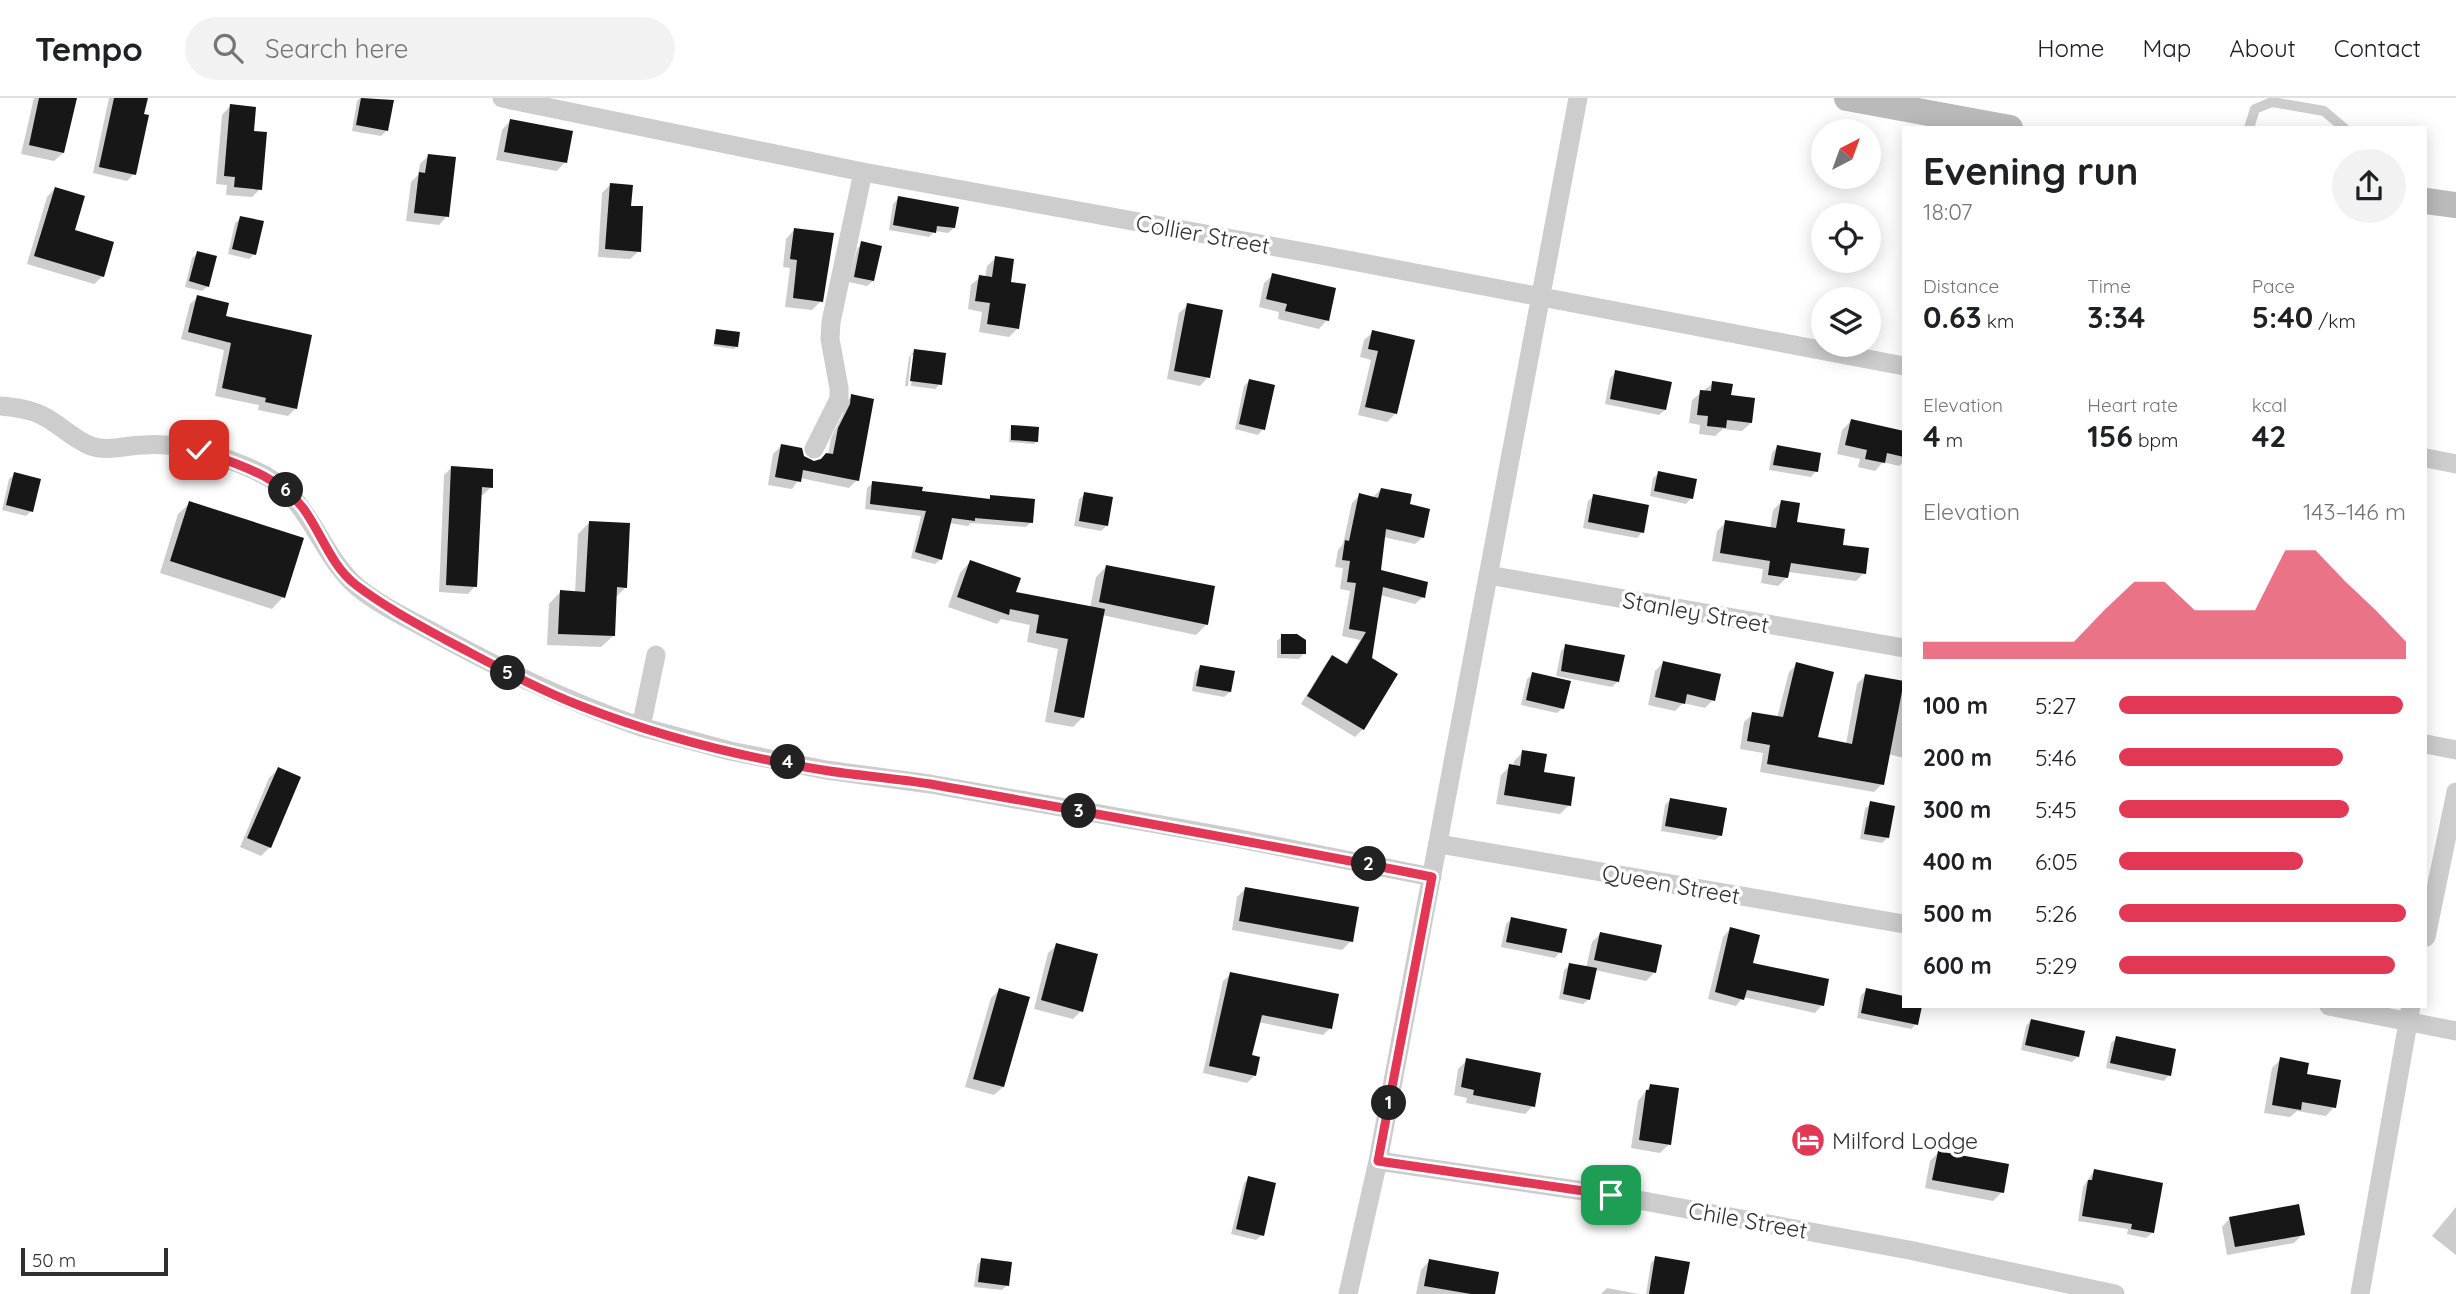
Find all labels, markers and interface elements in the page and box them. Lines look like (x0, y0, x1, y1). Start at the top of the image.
search box (185, 17, 675, 80)
text: Tempo (35, 28, 143, 69)
icon: search (209, 29, 247, 67)
text: Search here (265, 32, 408, 65)
text: Home (2037, 33, 2104, 63)
text: Map (2142, 33, 2191, 63)
text: About (2229, 33, 2296, 63)
text: Contact (2334, 33, 2421, 63)
north arrow (1811, 119, 1881, 189)
map controls (1811, 119, 1881, 357)
text: Evening run (1923, 147, 2138, 195)
button: share (2332, 149, 2406, 223)
text: 18:07 (1923, 197, 1972, 226)
button: locate (1811, 203, 1881, 273)
street label: Collier Street (1134, 208, 1272, 260)
text: Distance (1923, 274, 1999, 298)
text: Time (2087, 274, 2131, 298)
text: Pace (2252, 274, 2295, 298)
button: layers (1811, 287, 1881, 357)
text: 0.63 (1923, 298, 1982, 336)
text: 3:34 (2087, 298, 2145, 336)
text: 5:40 (2252, 298, 2313, 336)
text: km (1982, 309, 2014, 333)
text: /km (2313, 309, 2356, 333)
text: Elevation (1923, 393, 2003, 417)
text: Heart rate (2087, 393, 2178, 417)
text: kcal (2252, 393, 2287, 417)
text: 4 (1923, 417, 1941, 455)
text: 156 (2087, 417, 2133, 455)
text: 42 (2252, 417, 2286, 455)
pin (169, 420, 229, 480)
text: m (1941, 428, 1963, 452)
text: bpm (2133, 428, 2178, 452)
icon: check (180, 431, 218, 469)
pin: 6 (268, 472, 304, 508)
text: 6 (280, 477, 291, 501)
text: Elevation (1923, 497, 2020, 526)
text: 143–146 m (2303, 497, 2406, 526)
street label: Stanley Street (1621, 585, 1772, 639)
pin: 5 (490, 656, 526, 690)
text: 5 (502, 660, 513, 684)
text: 100 m (1923, 691, 1988, 720)
text: 5:27 (2035, 691, 2076, 720)
text: 200 m (1923, 743, 1992, 772)
text: 5:46 (2035, 743, 2076, 772)
pin: 4 (770, 744, 806, 780)
text: 4 (782, 749, 793, 773)
pin: 3 (1062, 794, 1096, 828)
text: 300 m (1923, 795, 1991, 824)
text: 5:45 (2035, 795, 2077, 824)
text: 3 (1073, 798, 1084, 822)
pin: 2 (1352, 846, 1386, 882)
text: 400 m (1923, 847, 1992, 876)
text: 6:05 (2035, 847, 2078, 876)
text: 2 (1363, 851, 1374, 875)
street label: Queen Street (1600, 858, 1742, 910)
text: 500 m (1923, 899, 1992, 928)
text: 5:26 (2035, 899, 2077, 928)
text: 600 m (1923, 951, 1992, 980)
text: 5:29 (2035, 951, 2077, 980)
pin: 1 (1372, 1086, 1406, 1121)
text: 1 (1385, 1090, 1392, 1114)
hotel icon: Milford Lodge (1789, 1121, 1827, 1159)
place label: Milford Lodge (1832, 1126, 1978, 1155)
pin (1581, 1165, 1641, 1225)
icon: arrive (1592, 1176, 1630, 1214)
street label: Chile Street (1686, 1195, 1810, 1245)
scale bar (21, 1245, 168, 1277)
text: 50 m (32, 1248, 76, 1272)

